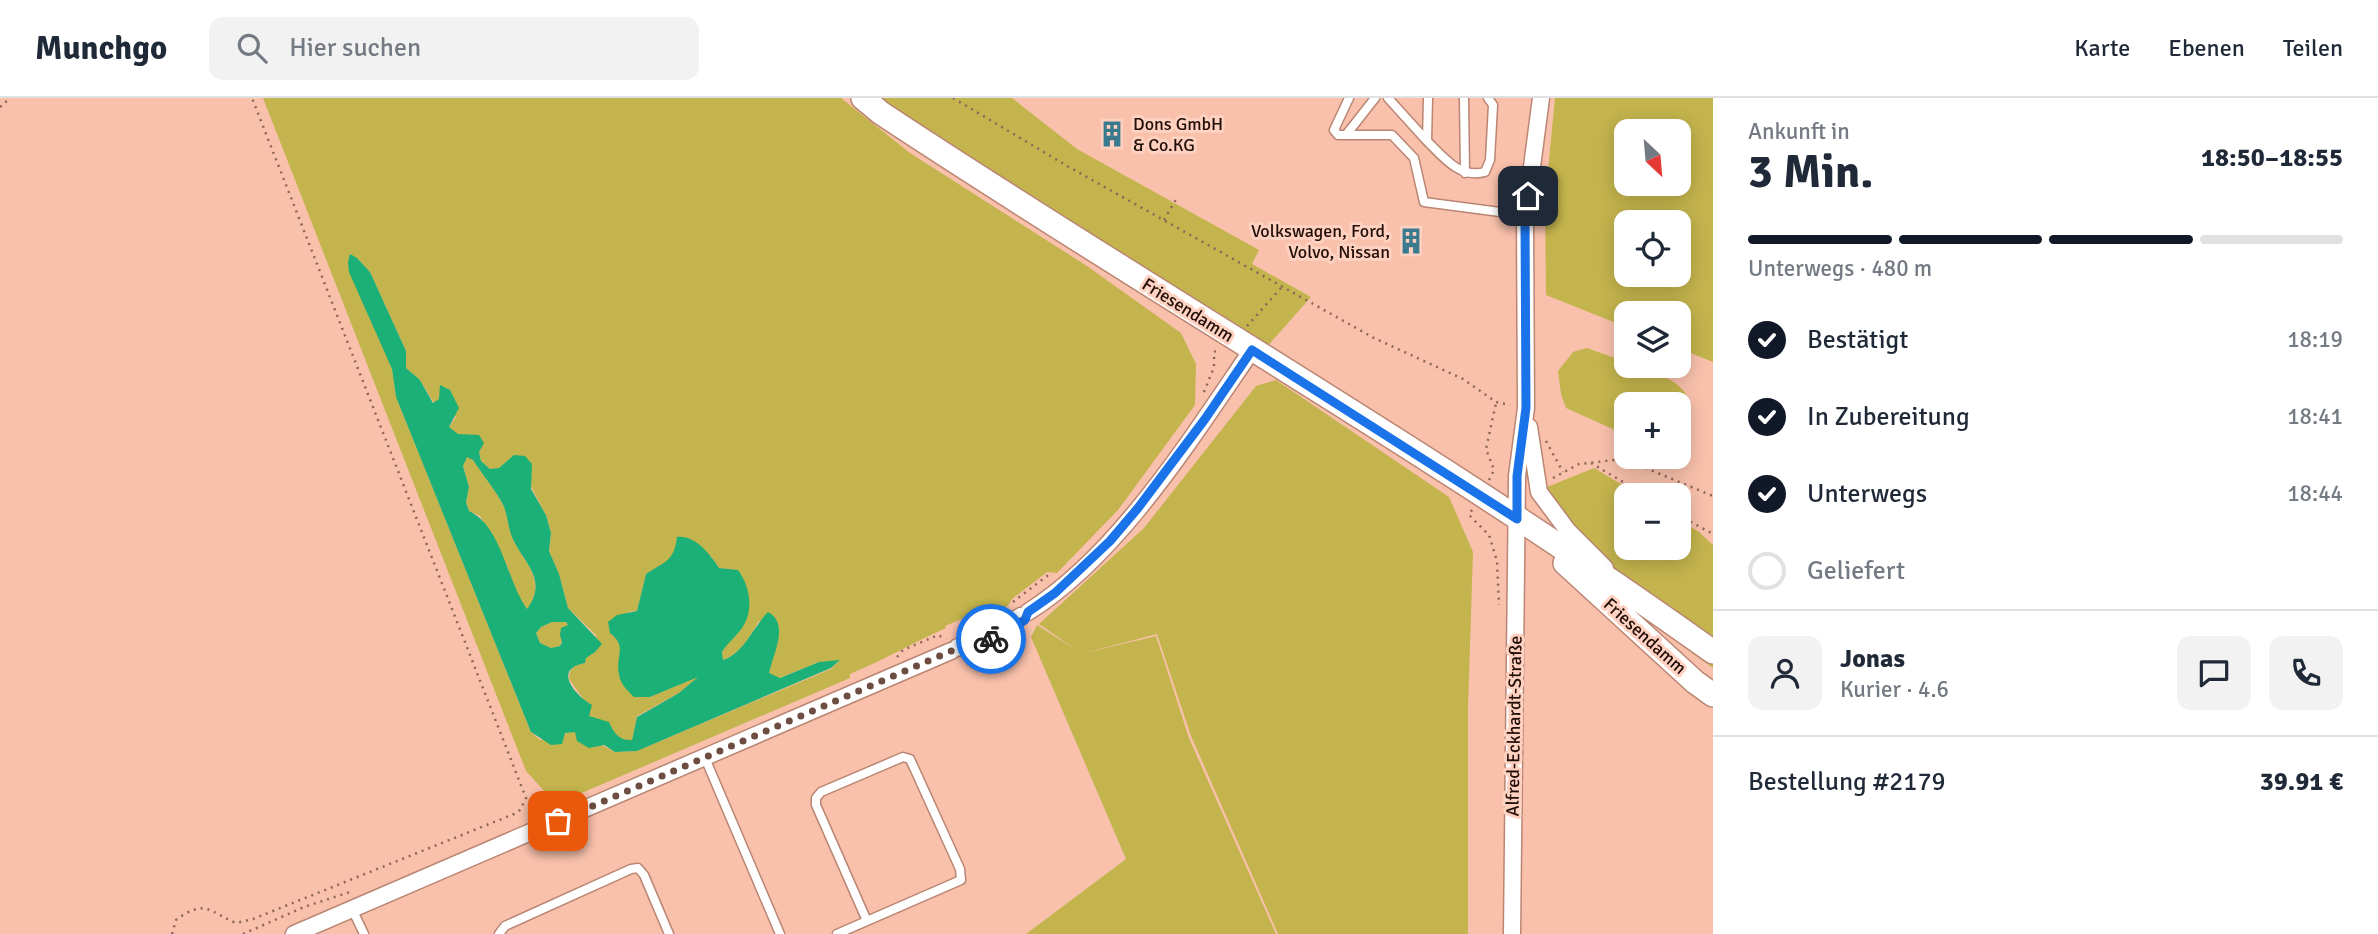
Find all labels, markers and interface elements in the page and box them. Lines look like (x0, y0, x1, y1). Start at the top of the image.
search box (209, 17, 699, 80)
text: Munchgo (35, 28, 167, 69)
icon: search (233, 29, 271, 67)
text: Hier suchen (289, 32, 421, 64)
text: Karte (2074, 33, 2130, 63)
text: Ebenen (2168, 33, 2245, 63)
text: Teilen (2283, 33, 2343, 63)
place label: Dons GmbH & Co.KG (1133, 113, 1223, 156)
text: Ankunft in (1748, 117, 1850, 146)
building icon: Dons GmbH & Co.KG (1097, 119, 1127, 149)
north arrow (1614, 119, 1690, 196)
map controls (1614, 119, 1691, 560)
text: 18:50–18:55 (2201, 142, 2343, 174)
text: 3 Min. (1748, 144, 1873, 200)
pin (1498, 166, 1558, 226)
icon: home (1509, 177, 1547, 215)
button: locate (1614, 210, 1691, 287)
place label: Volkswagen, Ford, Volvo, Nissan (1251, 220, 1390, 263)
building icon: Volkswagen, Ford, Volvo, Nissan (1396, 226, 1426, 256)
text: Unterwegs · 480 m (1748, 254, 1932, 283)
street label: Friesendamm (1138, 273, 1238, 347)
button: layers (1614, 301, 1691, 378)
icon: check (1748, 321, 1786, 359)
text: Bestätigt (1807, 324, 1908, 356)
text: 18:19 (2287, 325, 2343, 354)
button: + (1614, 392, 1691, 469)
icon: check (1748, 398, 1786, 436)
text: In Zubereitung (1807, 401, 1970, 433)
text: 18:41 (2287, 402, 2343, 431)
icon: check (1748, 475, 1786, 513)
text: Unterwegs (1807, 478, 1927, 510)
text: 18:44 (2287, 479, 2343, 508)
button: − (1614, 483, 1691, 560)
text: Geliefert (1807, 555, 1905, 587)
street label: Friesendamm (1599, 593, 1691, 679)
courier (956, 604, 1026, 674)
icon: bike (972, 620, 1010, 658)
street label: Alfred-Eckhardt-Straße (1501, 635, 1527, 817)
button: person (1748, 636, 1822, 710)
button: chat (2177, 636, 2251, 710)
button: phone (2269, 636, 2343, 710)
text: Jonas (1840, 643, 1905, 675)
text: Kurier · 4.6 (1840, 675, 1949, 704)
text: Bestellung #2179 (1748, 766, 1945, 798)
text: 39.91 € (2260, 766, 2343, 798)
pin (528, 791, 588, 851)
icon: bag (539, 802, 577, 840)

